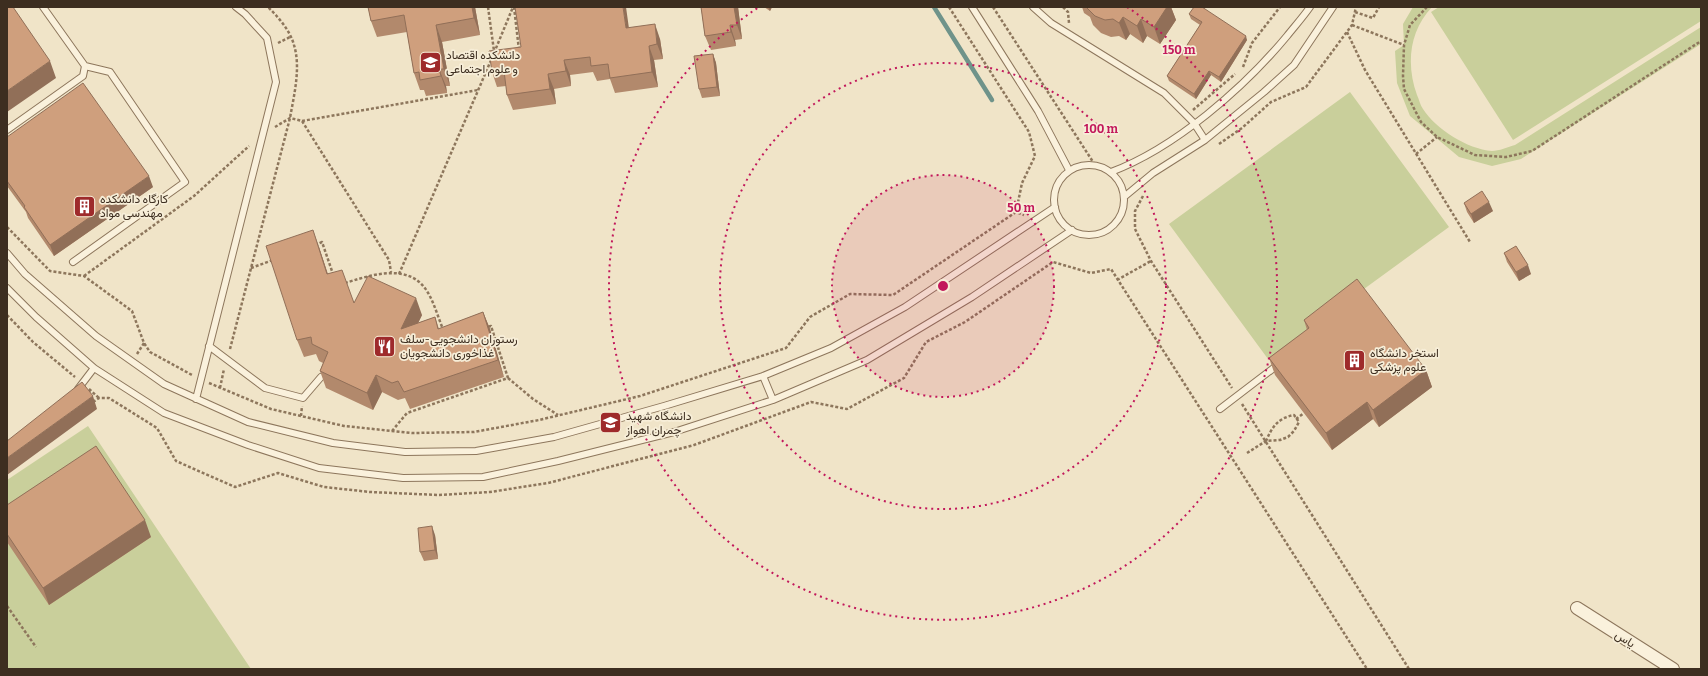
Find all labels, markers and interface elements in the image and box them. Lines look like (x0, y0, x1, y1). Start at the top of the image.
text: 150 m (1163, 43, 1196, 57)
place label: دانشکده اقتصاد و علوم اجتماعی (446, 48, 521, 77)
school or university icon: دانشکده اقتصاد و علوم اجتماعی (418, 49, 444, 75)
text: 100 m (1084, 122, 1119, 136)
place label: کارگاه دانشکده مهندسی مواد (100, 192, 168, 221)
building icon: کارگاه دانشکده مهندسی مواد (72, 193, 98, 219)
text: 50 m (1007, 201, 1035, 215)
centre of rings (936, 279, 950, 293)
place label: رستوران دانشجویی-سلف غذاخوری دانشجویان (400, 332, 518, 361)
restaurant icon: رستوران دانشجویی-سلف غذاخوری دانشجویان (372, 333, 398, 359)
place label: استخر دانشگاه علوم پزشکی (1370, 346, 1439, 375)
building icon: استخر دانشگاه علوم پزشکی (1341, 347, 1367, 373)
place label: دانشگاه شهید چمران اهواز (625, 409, 692, 438)
school or university icon: دانشگاه شهید چمران اهواز (598, 410, 624, 436)
street label: یاس (1612, 627, 1638, 652)

